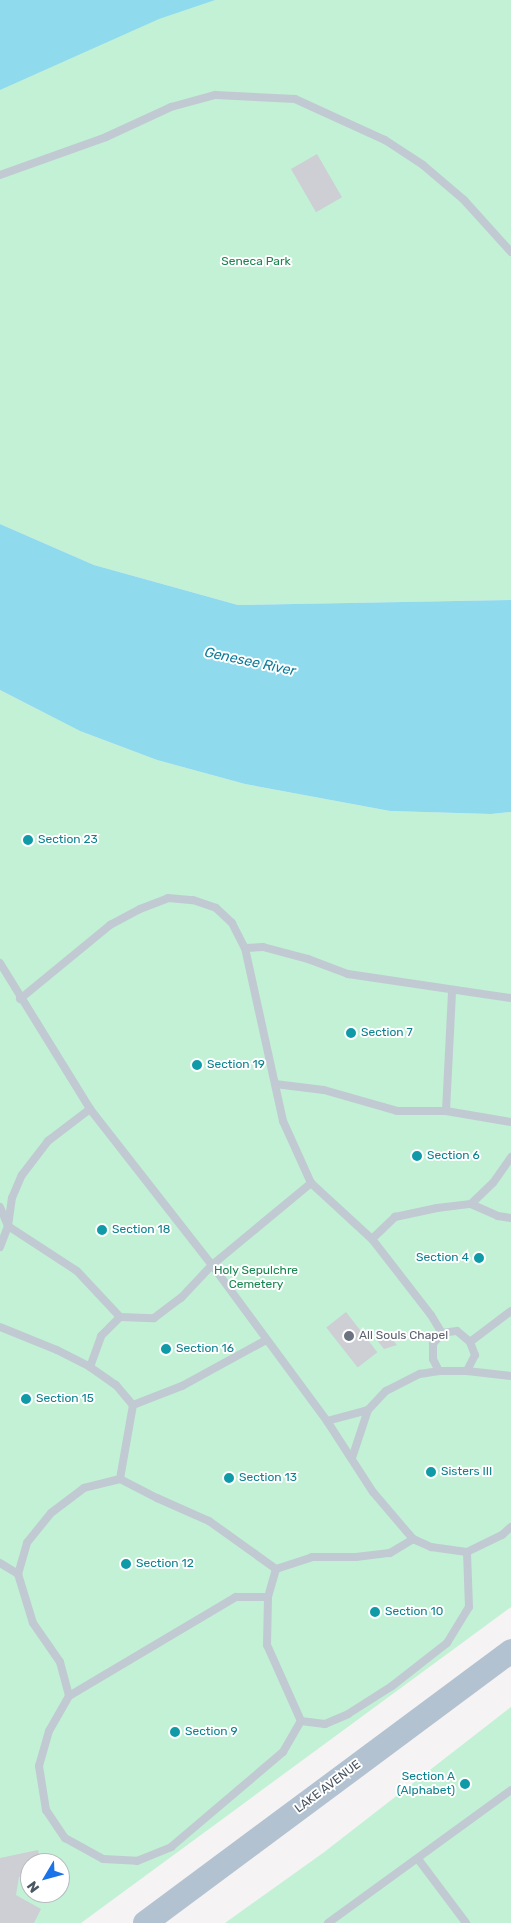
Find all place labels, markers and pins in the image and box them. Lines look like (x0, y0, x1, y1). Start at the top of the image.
place label: Section 23 (38, 833, 98, 847)
marker: Section 23 (22, 834, 34, 846)
place label: Section 7 (361, 1026, 413, 1040)
marker: Section 7 (345, 1027, 357, 1039)
place label: Section 19 (207, 1058, 265, 1072)
marker: Section 19 (191, 1059, 203, 1071)
place label: Section 6 (427, 1149, 480, 1163)
marker: Section 6 (411, 1150, 423, 1162)
place label: Section 18 (112, 1223, 170, 1237)
marker: Section 18 (96, 1224, 108, 1236)
place label: Section 4 (416, 1251, 469, 1265)
marker: Section 4 (473, 1252, 485, 1264)
place label: All Souls Chapel (359, 1329, 448, 1343)
marker: All Souls Chapel (343, 1330, 355, 1342)
place label: Section 16 (176, 1342, 234, 1356)
marker: Section 16 (160, 1343, 172, 1355)
place label: Section 15 (36, 1392, 94, 1406)
marker: Section 15 (20, 1393, 32, 1405)
place label: Sisters III (441, 1465, 492, 1479)
marker: Sisters III (425, 1466, 437, 1478)
place label: Section 13 (239, 1471, 297, 1485)
marker: Section 13 (223, 1472, 235, 1484)
place label: Section 12 (136, 1557, 194, 1571)
marker: Section 12 (120, 1558, 132, 1570)
place label: Section 10 (385, 1605, 443, 1619)
marker: Section 10 (369, 1606, 381, 1618)
place label: Section 9 (185, 1725, 238, 1739)
marker: Section 9 (169, 1726, 181, 1738)
place label: Section A (Alphabet) (397, 1770, 455, 1798)
marker: Section A (Alphabet) (459, 1778, 471, 1790)

